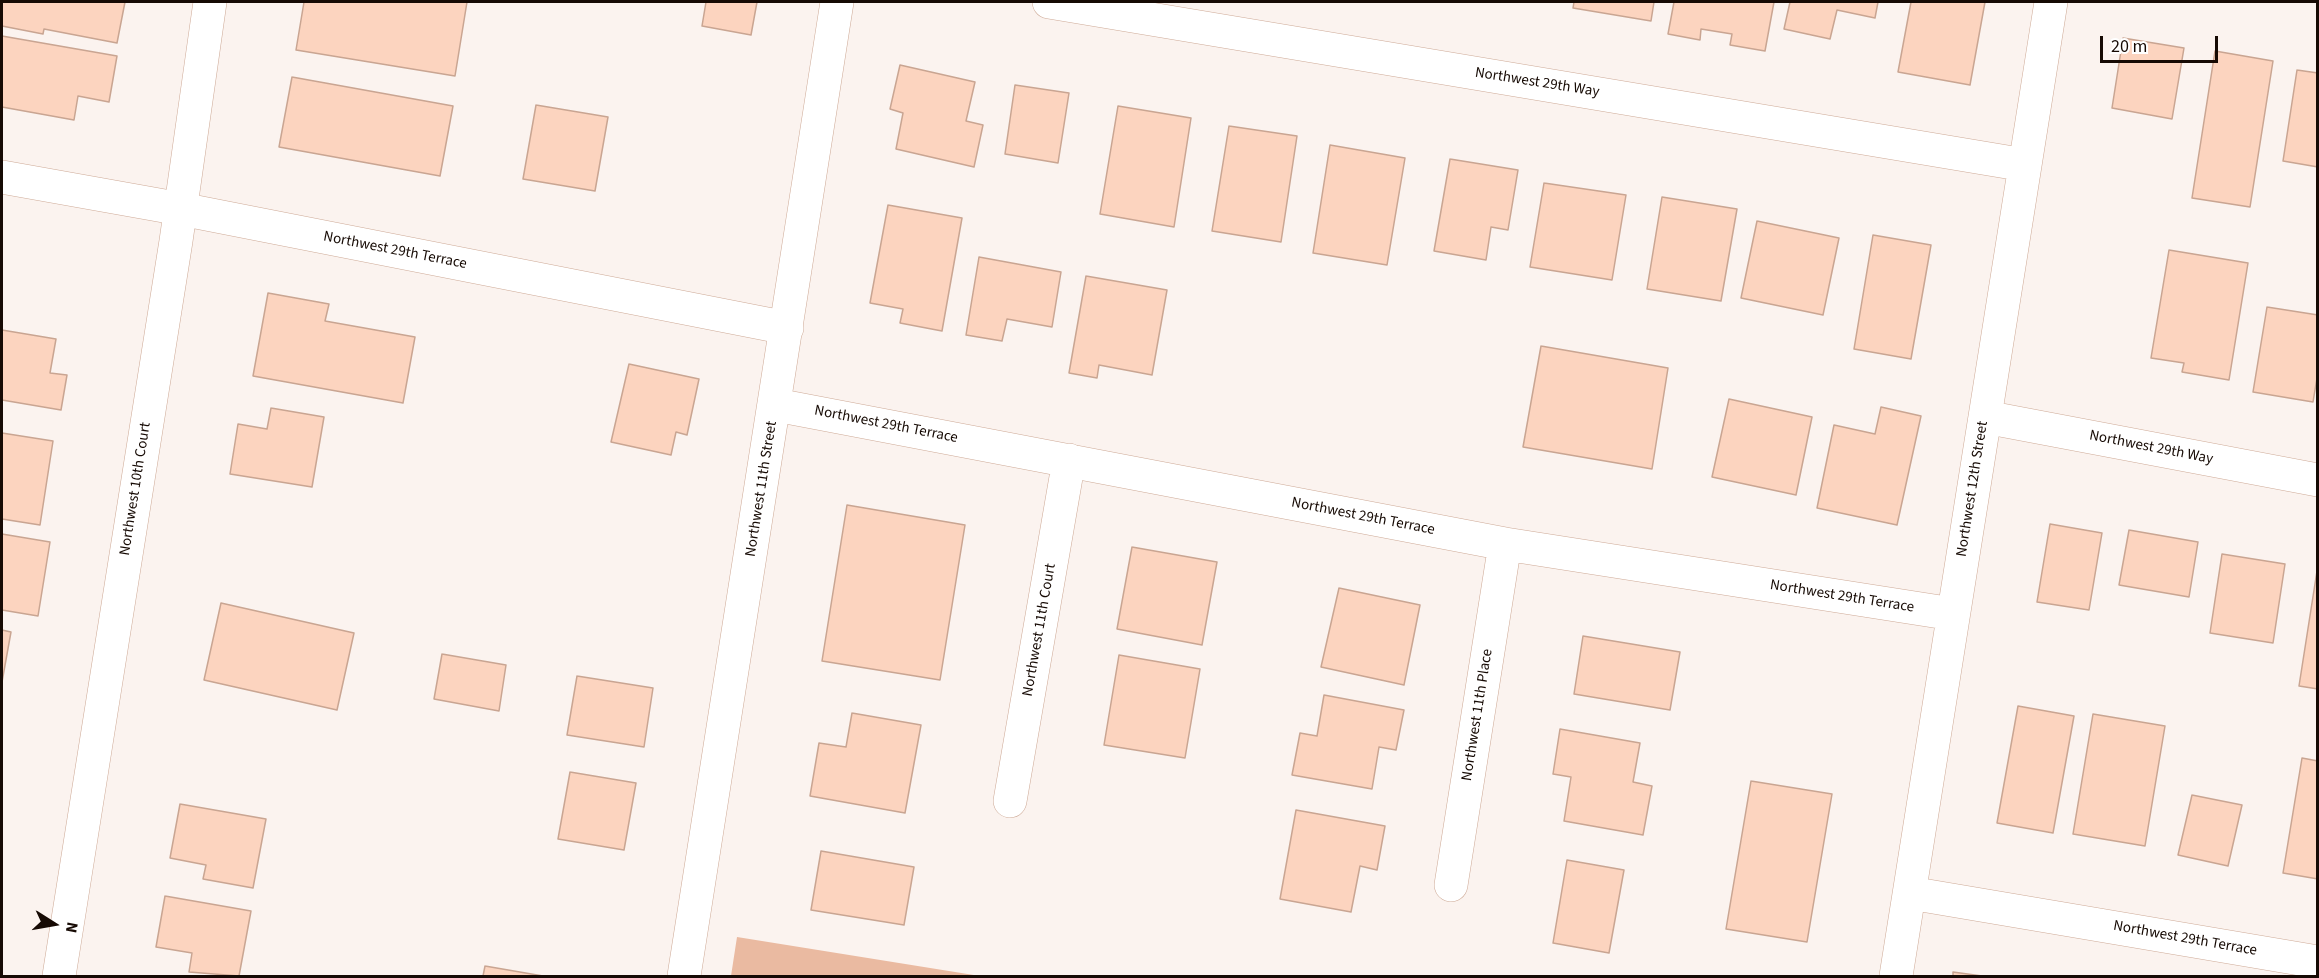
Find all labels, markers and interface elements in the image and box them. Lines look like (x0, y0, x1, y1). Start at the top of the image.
scale bar (2103, 24, 2222, 62)
text: 20 m (2111, 34, 2147, 59)
street label: Northwest 29th Way (1473, 64, 1601, 102)
street label: Northwest 29th Terrace (322, 228, 468, 274)
street label: Northwest 29th Terrace (813, 402, 959, 448)
street label: Northwest 11th Street (742, 420, 782, 558)
street label: Northwest 12th Street (1953, 420, 1993, 558)
street label: Northwest 10th Court (117, 421, 155, 557)
street label: Northwest 29th Way (2088, 427, 2214, 469)
street label: Northwest 29th Terrace (1290, 494, 1436, 540)
street label: Northwest 11th Court (1019, 562, 1061, 698)
street label: Northwest 29th Terrace (1769, 577, 1915, 617)
street label: Northwest 11th Place (1459, 648, 1497, 782)
north arrow (24, 894, 84, 954)
street label: Northwest 29th Terrace (2112, 917, 2258, 961)
text: N (60, 920, 83, 935)

